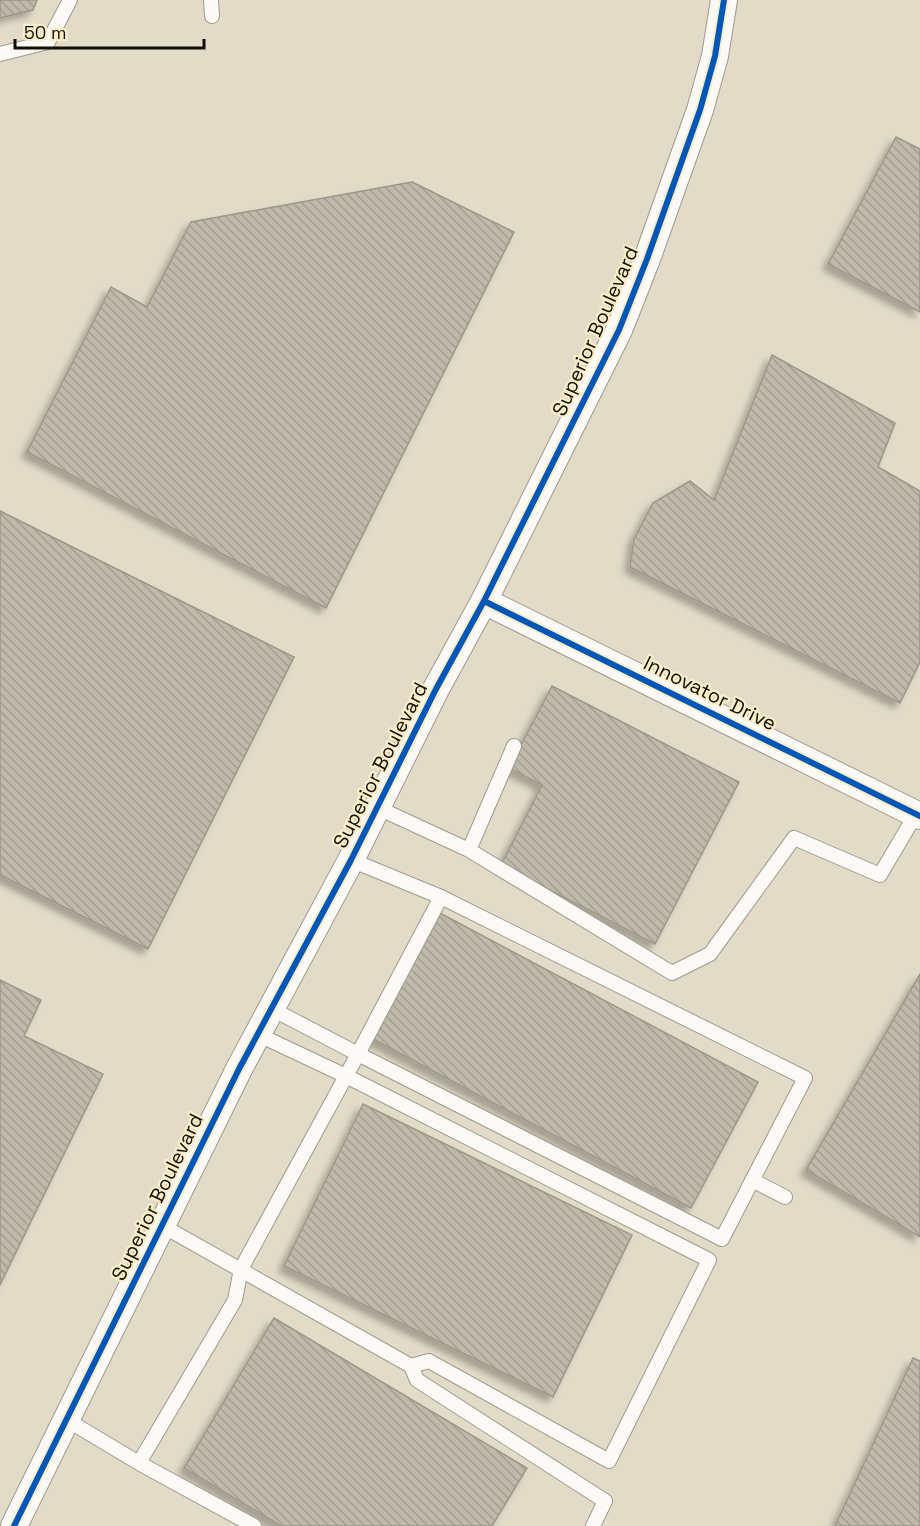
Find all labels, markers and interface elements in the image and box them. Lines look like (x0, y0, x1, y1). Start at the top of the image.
scale bar (15, 12, 204, 50)
text: 50 m (24, 21, 66, 44)
street label: Superior Boulevard (546, 242, 644, 420)
street label: Innovator Drive (639, 650, 781, 736)
street label: Superior Boulevard (327, 678, 433, 852)
street label: Superior Boulevard (105, 1109, 209, 1285)

